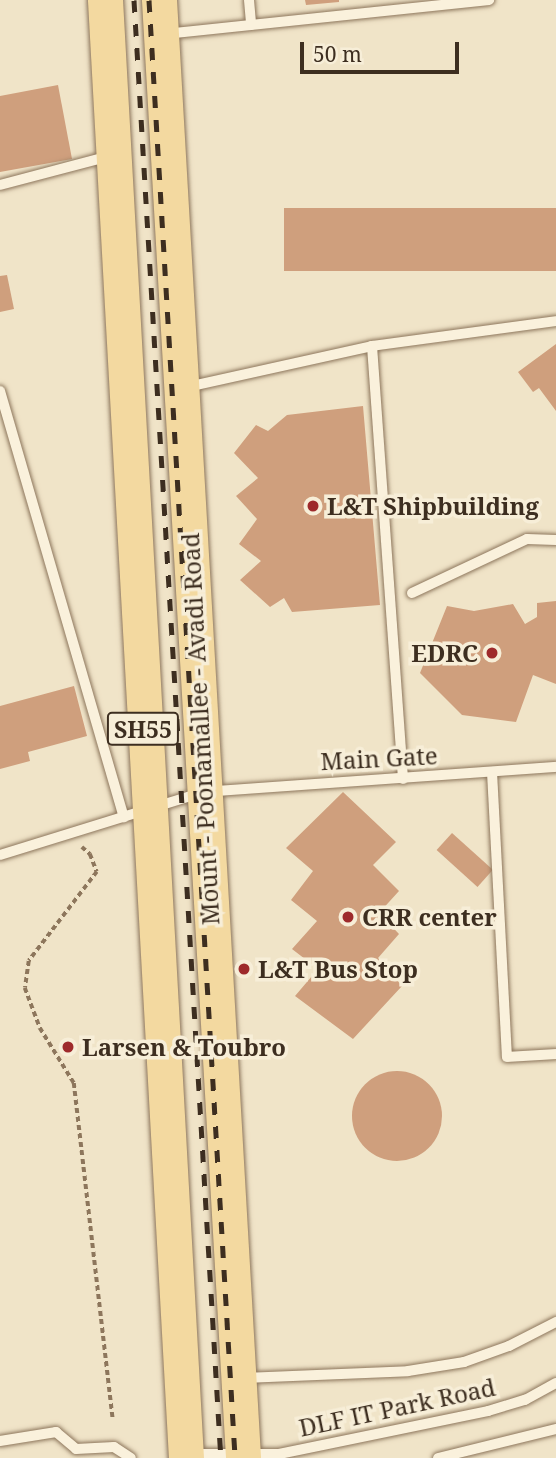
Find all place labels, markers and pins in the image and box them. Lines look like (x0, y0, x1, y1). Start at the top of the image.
place label: L&T Shipbuilding (327, 492, 539, 520)
marker: L&T Shipbuilding (305, 498, 321, 514)
place label: EDRC (411, 639, 478, 667)
marker: EDRC (484, 645, 500, 661)
place label: CRR center (362, 903, 497, 931)
marker: CRR center (340, 909, 356, 925)
place label: L&T Bus Stop (258, 955, 418, 983)
marker: L&T Bus Stop (236, 961, 252, 977)
place label: Larsen & Toubro (82, 1033, 286, 1061)
marker: Larsen & Toubro (60, 1039, 76, 1055)

